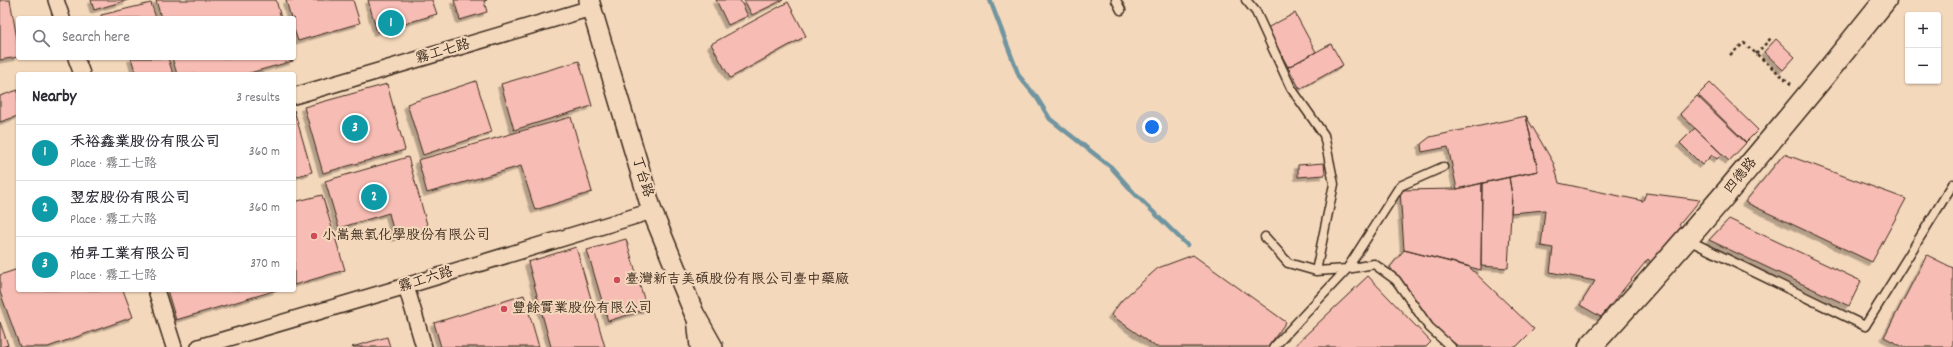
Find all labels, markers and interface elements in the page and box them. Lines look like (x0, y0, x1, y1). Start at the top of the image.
pin: 1 (378, 8, 404, 38)
map controls (1905, 12, 1941, 84)
button: + (1905, 12, 1941, 48)
search box (16, 16, 296, 60)
icon: search (30, 27, 52, 49)
text: Search here (62, 27, 130, 49)
street label: 霧工七路 (413, 35, 473, 69)
button: − (1905, 48, 1941, 84)
text: Nearby (32, 86, 76, 110)
text: 3 results (236, 89, 280, 108)
pin: 3 (342, 113, 368, 143)
your location (1142, 117, 1162, 137)
text: 禾裕鑫業股份有限公司 (70, 132, 220, 154)
text: 1 (44, 143, 46, 162)
text: 360 m (249, 143, 280, 162)
street label: 四德路 (1720, 153, 1762, 199)
street label: 丁台路 (626, 154, 658, 200)
text: Place · 霧工七路 (70, 155, 157, 174)
pin: 2 (361, 182, 387, 212)
text: 翌宏股份有限公司 (70, 188, 190, 210)
text: 2 (42, 199, 48, 218)
text: 360 m (249, 199, 280, 218)
text: Place · 霧工六路 (70, 211, 157, 230)
place label: 小嵩無氧化學股份有限公司 (322, 226, 490, 246)
marker: 小嵩無氧化學股份有限公司 (309, 231, 319, 241)
text: 柏昇工業有限公司 (70, 244, 190, 266)
text: 3 (42, 255, 48, 274)
text: 370 m (250, 255, 280, 274)
street label: 霧工六路 (396, 262, 456, 298)
text: Place · 霧工七路 (70, 267, 157, 286)
place label: 臺灣新吉美碩股份有限公司臺中藥廠 (625, 270, 849, 290)
marker: 臺灣新吉美碩股份有限公司臺中藥廠 (612, 275, 622, 285)
place label: 豐餘實業股份有限公司 (512, 299, 652, 319)
marker: 豐餘實業股份有限公司 (499, 304, 509, 314)

